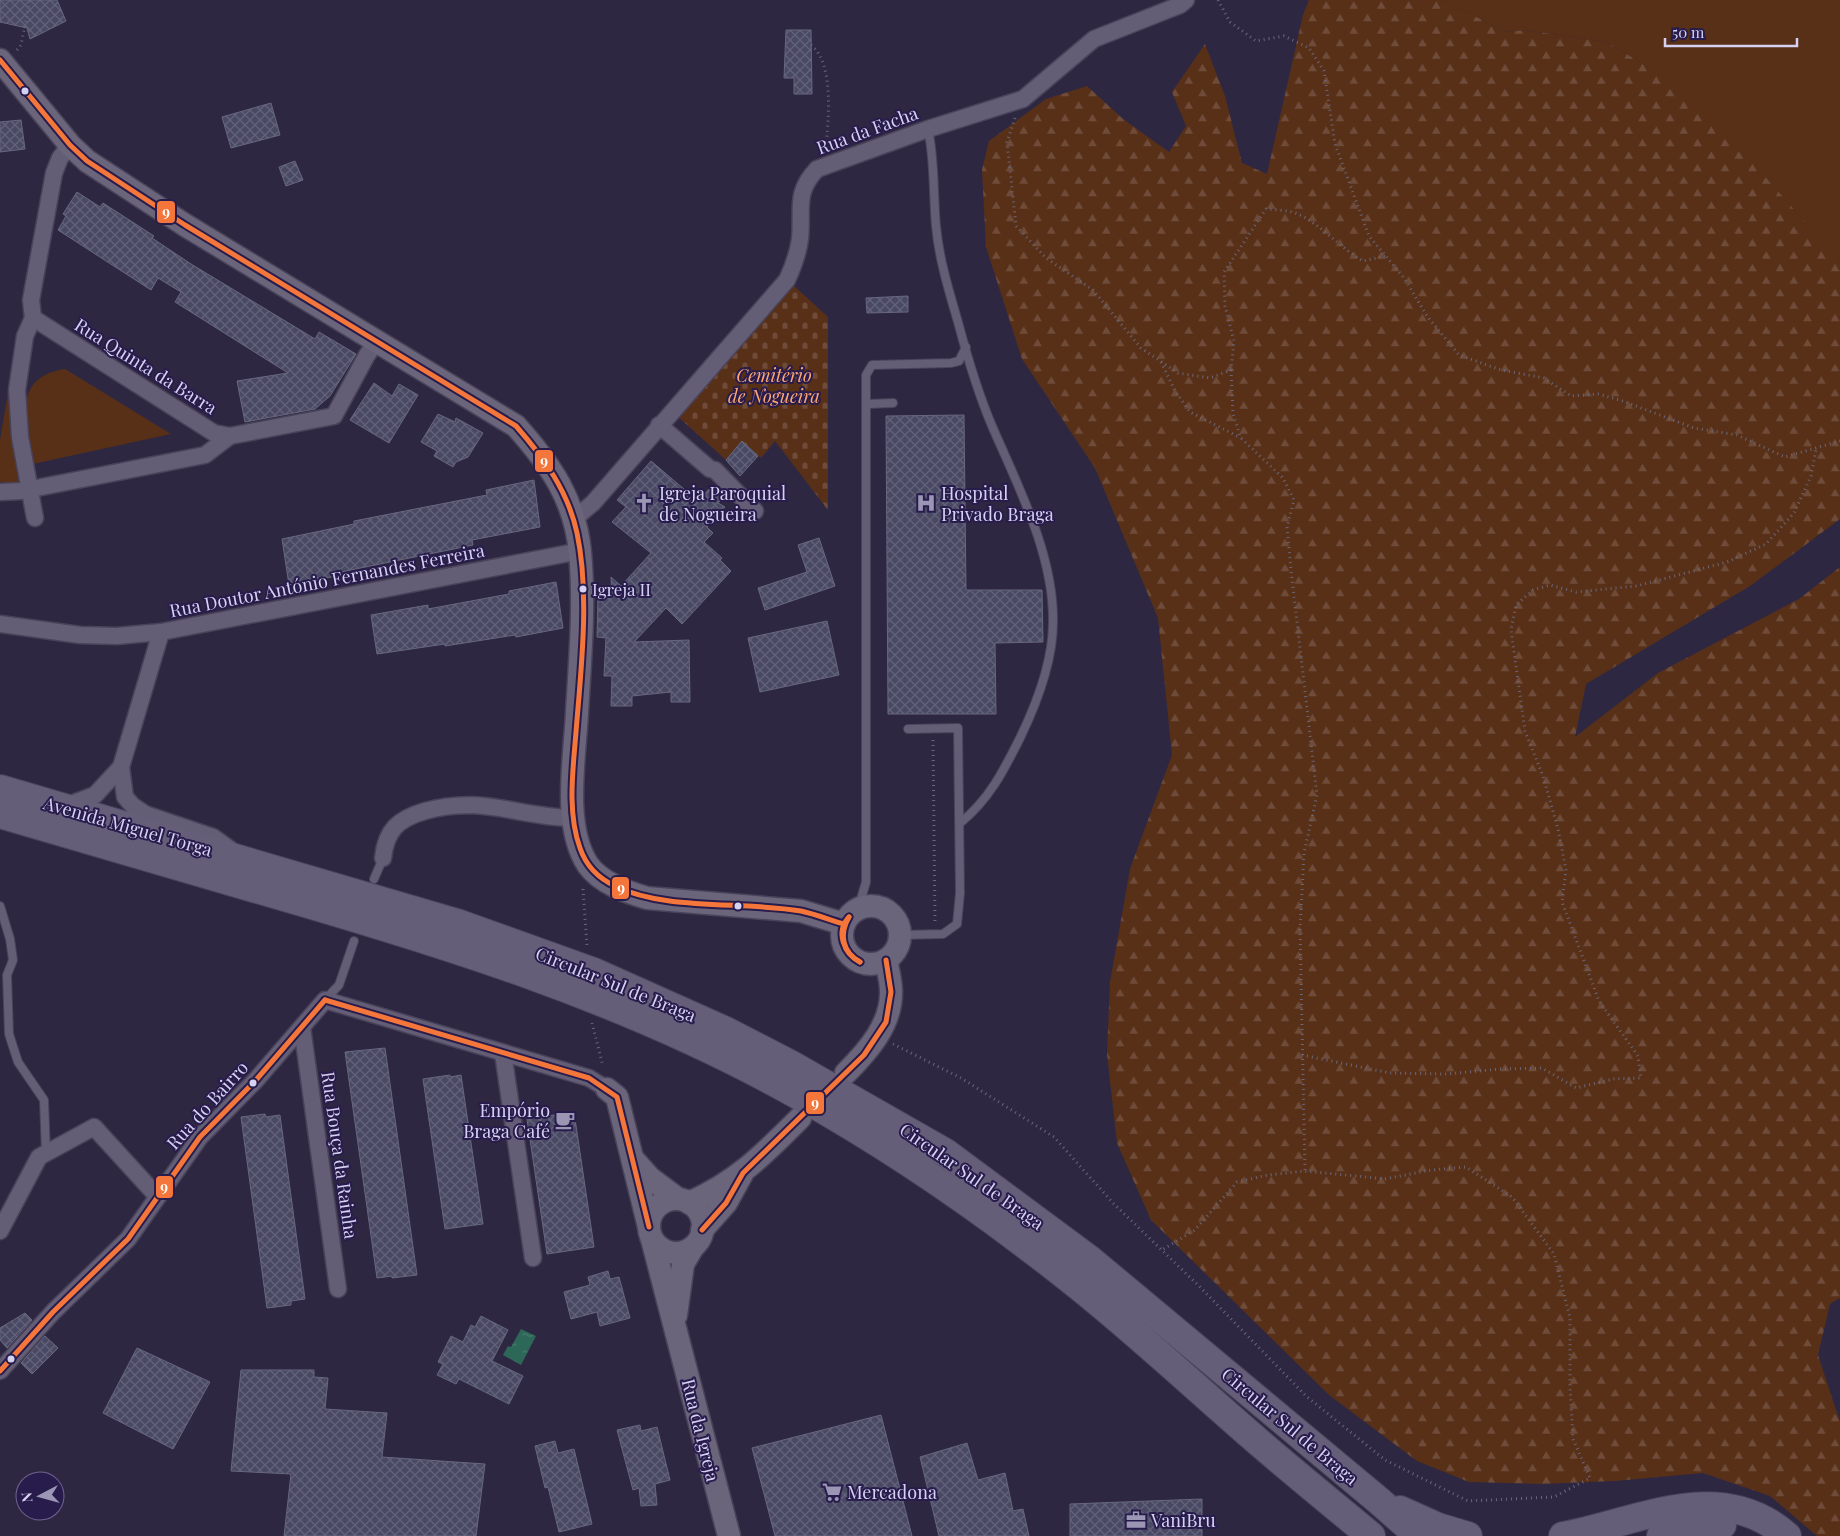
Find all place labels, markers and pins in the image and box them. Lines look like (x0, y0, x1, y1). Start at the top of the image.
unlabelled marker (20, 86, 30, 96)
place label: Igreja Paroquial de Nogueira (659, 481, 786, 526)
place label: Hospital Privado Braga (941, 481, 1054, 526)
church icon: Igreja Paroquial de Nogueira (633, 492, 655, 514)
hospital icon: Hospital Privado Braga (915, 492, 937, 514)
place label: Igreja II (592, 578, 651, 600)
marker: Igreja II (578, 584, 588, 594)
unlabelled marker (733, 901, 743, 911)
unlabelled marker (248, 1078, 258, 1088)
place label: Empório Braga Café (463, 1098, 550, 1143)
cafe icon: Empório Braga Café (554, 1109, 576, 1131)
unlabelled marker (6, 1354, 16, 1364)
place label: Mercadona (847, 1480, 937, 1504)
supermarket icon: Mercadona (821, 1481, 843, 1503)
place label: VaniBru (1150, 1508, 1216, 1532)
office icon: VaniBru (1125, 1509, 1147, 1531)

